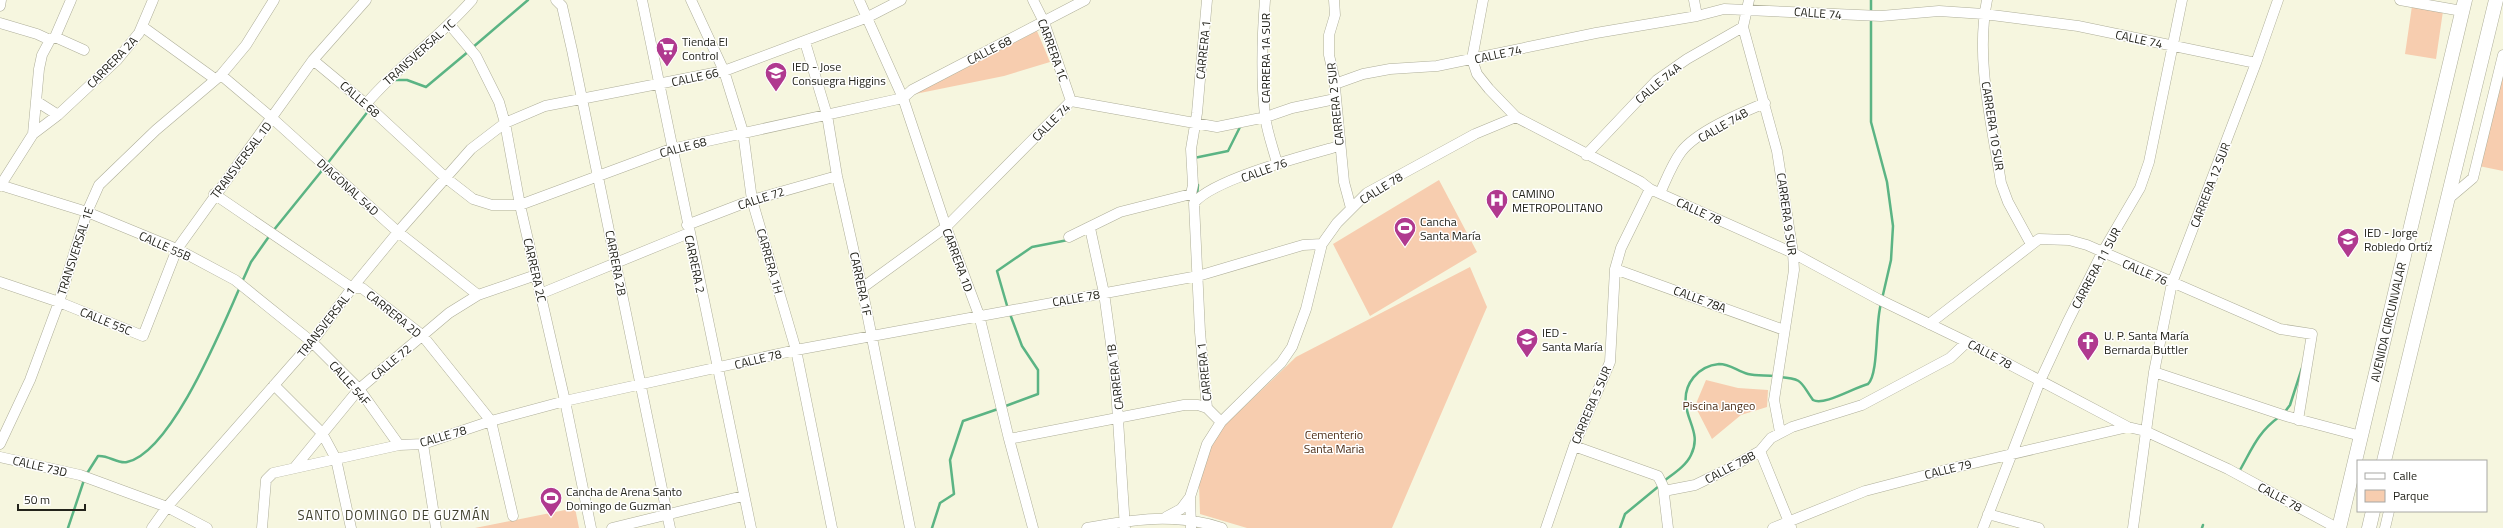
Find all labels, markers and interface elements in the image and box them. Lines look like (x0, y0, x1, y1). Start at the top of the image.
street label: CALLE 74 (1793, 2, 1843, 24)
street label: CARRERA 1A SUR (1256, 13, 1275, 103)
street label: TRANSVERSAL 1C (379, 14, 460, 90)
street label: CARRERA 1C (1033, 16, 1073, 84)
street label: CARRERA 1 (1190, 20, 1216, 80)
street label: CALLE 74 (2114, 25, 2165, 53)
street label: CALLE 68 (963, 31, 1015, 69)
street label: CARRERA 2A (82, 32, 142, 92)
place label: Tienda El Control (682, 32, 728, 65)
supermarket icon: Tienda El Control (654, 35, 680, 68)
street label: CALLE 74 (1473, 40, 1524, 68)
place label: IED - Jose Consuegra Higgins (792, 57, 886, 90)
street label: CALLE 74A (1631, 58, 1685, 108)
school or university icon: IED - Jose Consuegra Higgins (763, 60, 789, 93)
street label: CARRERA 2 SUR (1321, 62, 1349, 146)
street label: CALLE 66 (670, 63, 721, 91)
street label: CALLE 68 (336, 76, 385, 122)
street label: CARRERA 10 SUR (1977, 80, 2009, 172)
street label: CALLE 74 (1027, 98, 1075, 146)
street label: CALLE 74B (1694, 103, 1752, 147)
street label: TRANSVERSAL 1D (206, 117, 277, 203)
street label: CALLE 68 (657, 132, 709, 162)
street label: CARRERA 12 SUR (2185, 140, 2235, 230)
street label: CALLE 76 (1238, 153, 1290, 187)
street label: DIAGONAL 54D (313, 154, 383, 220)
street label: CALLE 78 (1356, 167, 1407, 209)
street label: CARRERA 9 SUR (1772, 171, 1802, 257)
street label: CALLE 72 (735, 182, 787, 214)
place label: CAMINO METROPOLITANO (1512, 184, 1603, 217)
hospital icon: CAMINO METROPOLITANO (1484, 187, 1510, 220)
street label: CALLE 78 (1673, 193, 1725, 230)
street label: TRANSVERSAL 1E (52, 204, 98, 297)
place label: Cancha Santa María (1420, 212, 1481, 245)
sports icon: Cancha Santa María (1392, 215, 1418, 248)
place label: IED - Jorge Robledo Ortíz (2364, 223, 2432, 256)
street label: CARRERA 11 SUR (2067, 224, 2125, 312)
street label: CARRERA 1D (938, 225, 978, 295)
street label: CALLE 55B (136, 226, 194, 266)
street label: CARRERA 1H (752, 226, 788, 296)
school or university icon: IED - Jorge Robledo Ortíz (2335, 226, 2361, 259)
street label: CARRERA 2B (600, 229, 632, 297)
street label: CARRERA 2 (680, 233, 710, 295)
street label: CARRERA 2C (518, 236, 552, 304)
street label: CARRERA 1F (845, 250, 877, 318)
street label: CALLE 76 (2119, 254, 2171, 290)
street label: AVENIDA CIRCUNVALAR (2365, 260, 2411, 384)
street label: CALLE 78A (1671, 281, 1729, 317)
street label: TRANSVERSAL 1 (292, 283, 360, 361)
street label: CALLE 78 (1051, 284, 1102, 312)
street label: CARRERA 2D (362, 286, 426, 343)
street label: CALLE 55C (77, 302, 135, 340)
place label: IED - Santa María (1542, 323, 1603, 356)
school or university icon: IED - Santa María (1514, 326, 1540, 359)
place label: U. P. Santa María Bernarda Buttler (2104, 326, 2189, 359)
church icon: U. P. Santa María Bernarda Buttler (2075, 329, 2101, 362)
street label: CALLE 78 (1964, 334, 2016, 374)
street label: CALLE 72 (367, 339, 415, 385)
street label: CARRERA 1 (1191, 342, 1217, 402)
street label: CARRERA 1B (1102, 343, 1128, 411)
street label: CALLE 78 (732, 344, 784, 374)
street label: CALLE 54F (325, 356, 375, 410)
street label: CARRERA 5 SUR (1566, 363, 1616, 447)
park label: Piscina Jangeo (1683, 396, 1755, 415)
street label: CALLE 78 (417, 420, 469, 452)
park label: Cementerio Santa Maria (1304, 425, 1364, 458)
street label: CALLE 78B (1701, 446, 1759, 488)
street label: CALLE 73D (11, 450, 69, 482)
street label: CALLE 79 (1922, 454, 1974, 484)
legend (2357, 460, 2487, 512)
text: Calle (2393, 466, 2417, 485)
street label: CALLE 78 (2254, 477, 2306, 517)
place label: Cancha de Arena Santo Domingo de Guzman (566, 482, 682, 515)
sports icon: Cancha de Arena Santo Domingo de Guzman (538, 485, 564, 518)
scale bar (18, 486, 85, 512)
text: Parque (2393, 486, 2429, 505)
text: 50 m (24, 490, 50, 509)
district label: SANTO DOMINGO DE GUZMÁN (297, 505, 491, 525)

